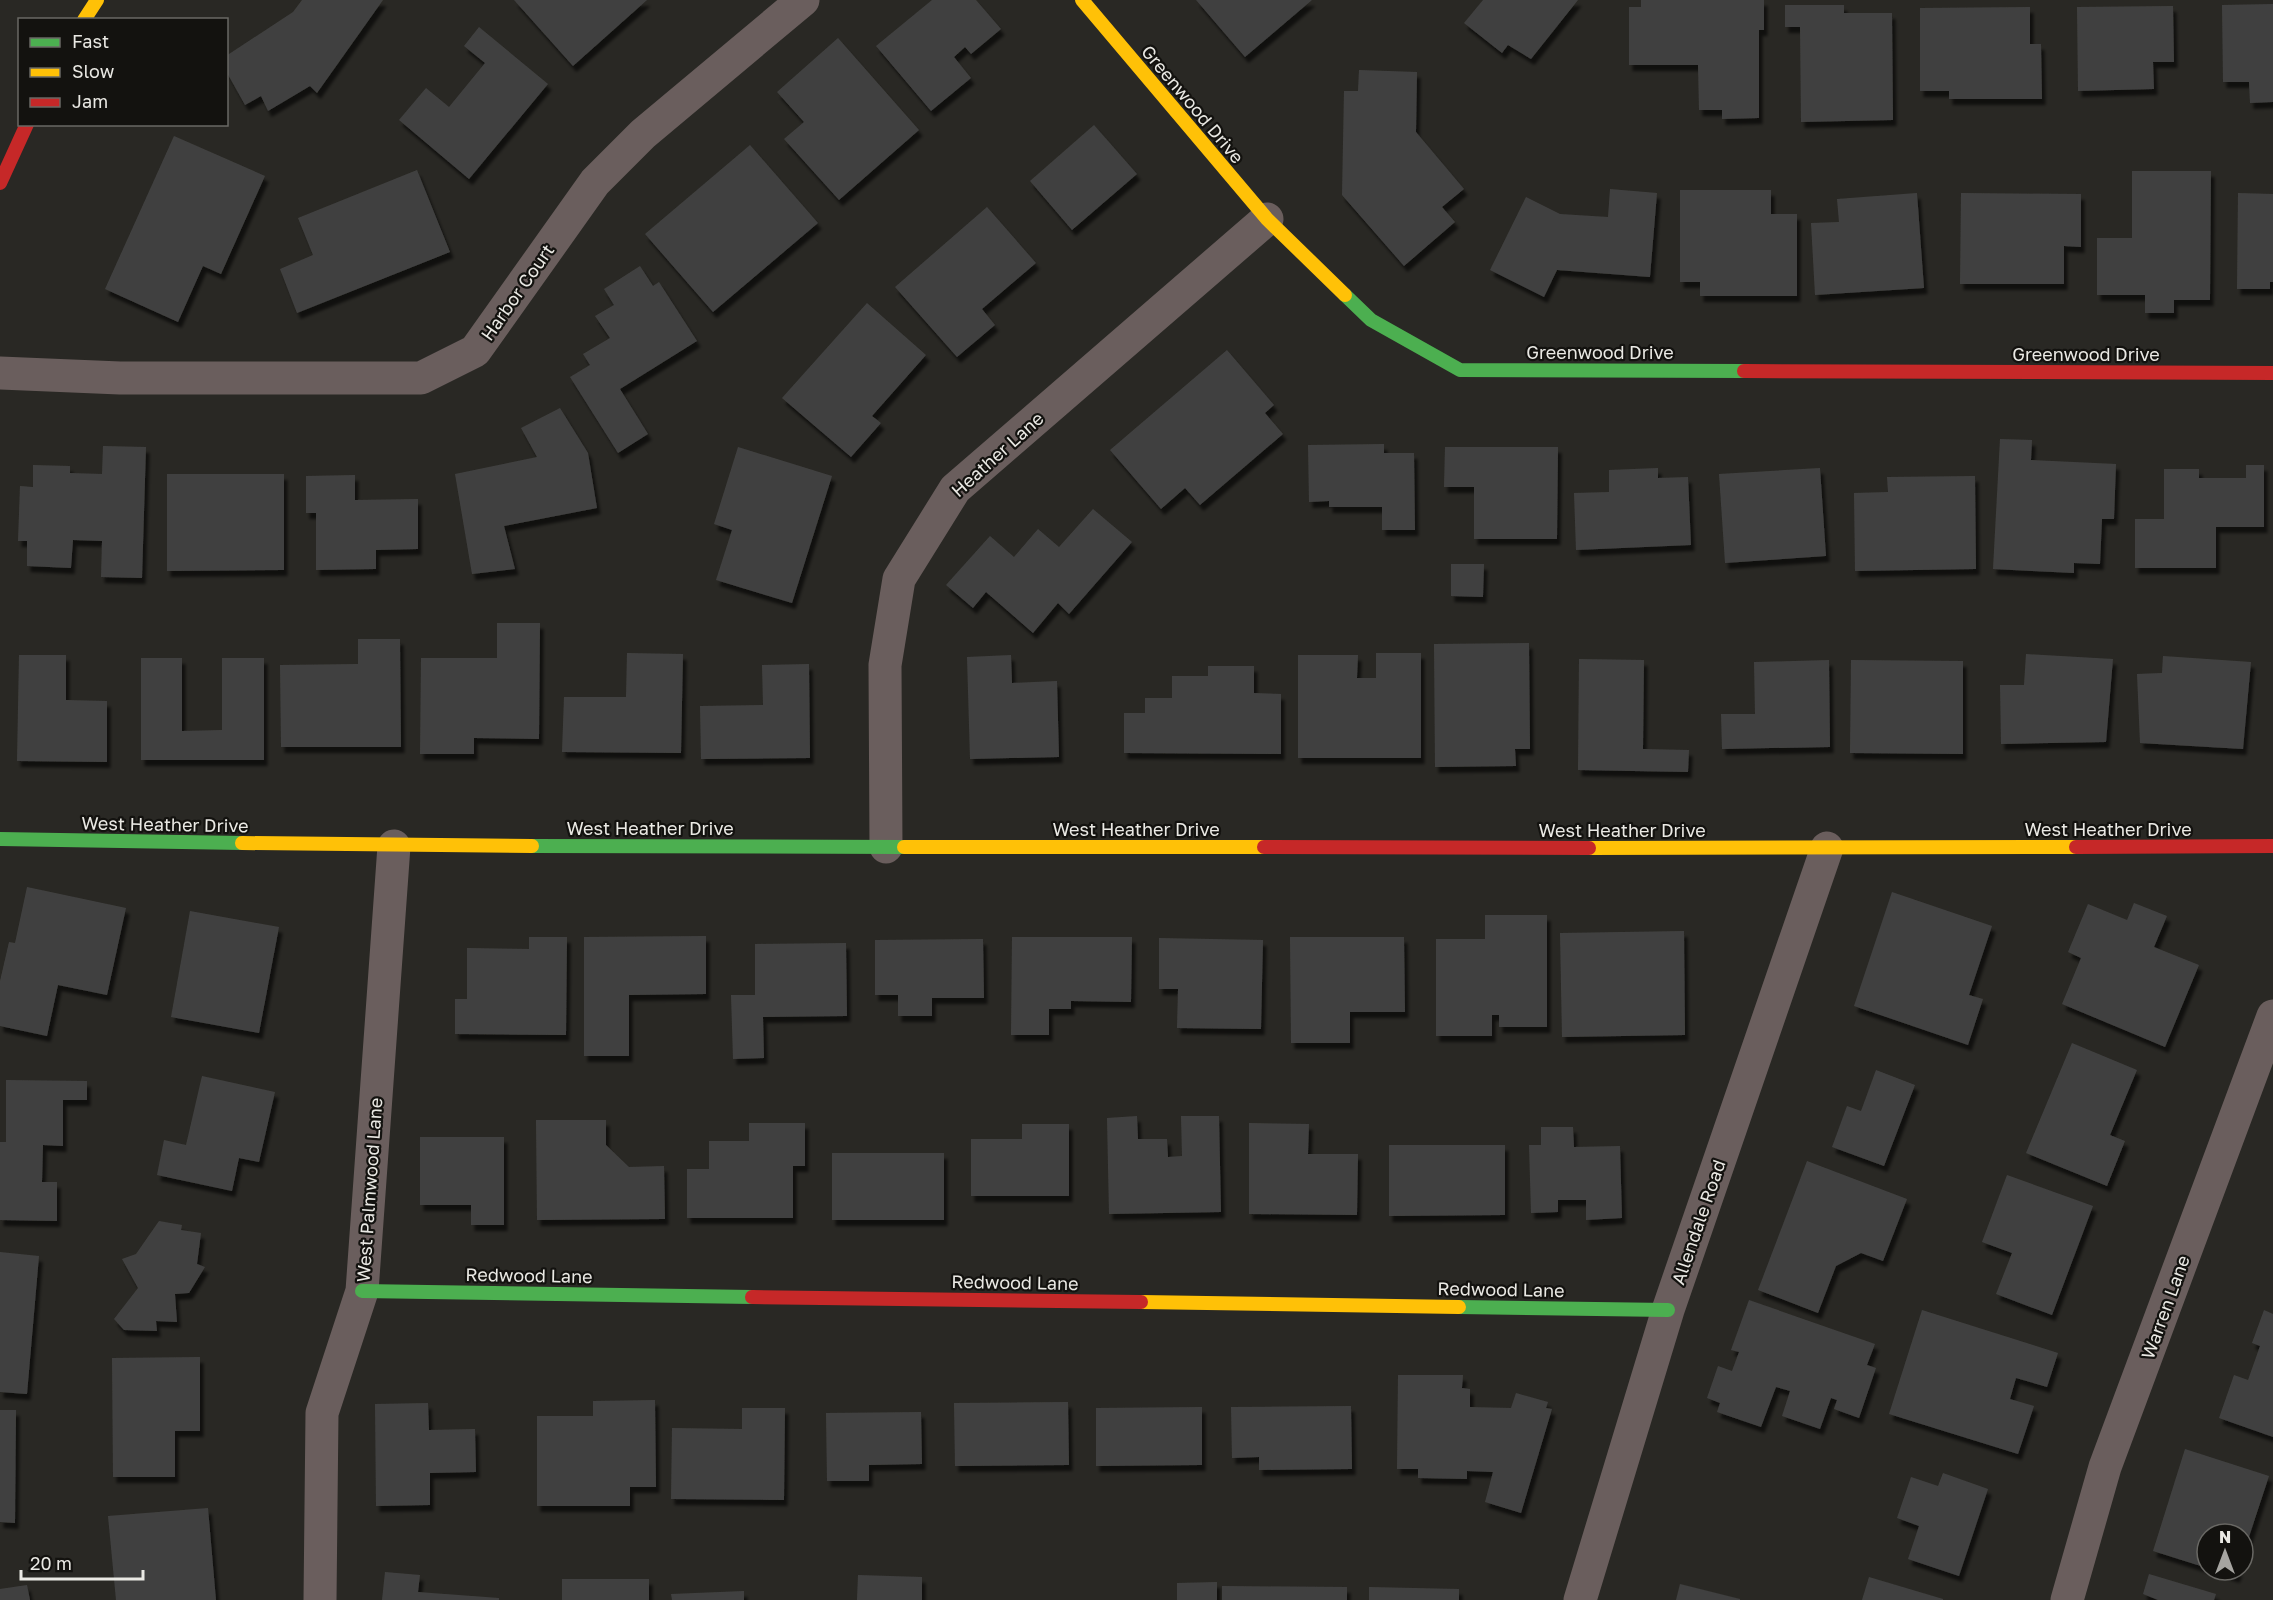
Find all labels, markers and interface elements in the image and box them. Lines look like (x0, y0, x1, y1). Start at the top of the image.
legend (18, 18, 228, 126)
text: Fast (72, 30, 109, 52)
street label: Greenwood Drive (1137, 40, 1249, 168)
text: Slow (72, 60, 115, 82)
text: Jam (72, 90, 108, 112)
street label: Harbor Court (476, 239, 558, 345)
street label: Greenwood Drive (1526, 341, 1674, 363)
street label: Greenwood Drive (2012, 343, 2160, 365)
street label: Heather Lane (946, 407, 1048, 501)
street label: West Heather Drive (81, 812, 249, 836)
street label: West Heather Drive (566, 817, 734, 839)
street label: West Heather Drive (1052, 818, 1220, 840)
street label: West Heather Drive (2024, 818, 2192, 840)
street label: West Heather Drive (1538, 819, 1706, 841)
street label: West Palmwood Lane (352, 1097, 386, 1283)
street label: Allendale Road (1666, 1157, 1730, 1287)
street label: Warren Lane (2136, 1252, 2194, 1362)
street label: Redwood Lane (465, 1263, 593, 1287)
street label: Redwood Lane (951, 1270, 1079, 1294)
street label: Redwood Lane (1437, 1277, 1565, 1301)
north arrow (2195, 1522, 2255, 1582)
text: N (2219, 1527, 2231, 1547)
scale bar (21, 1543, 142, 1581)
text: 20 m (30, 1552, 72, 1574)

